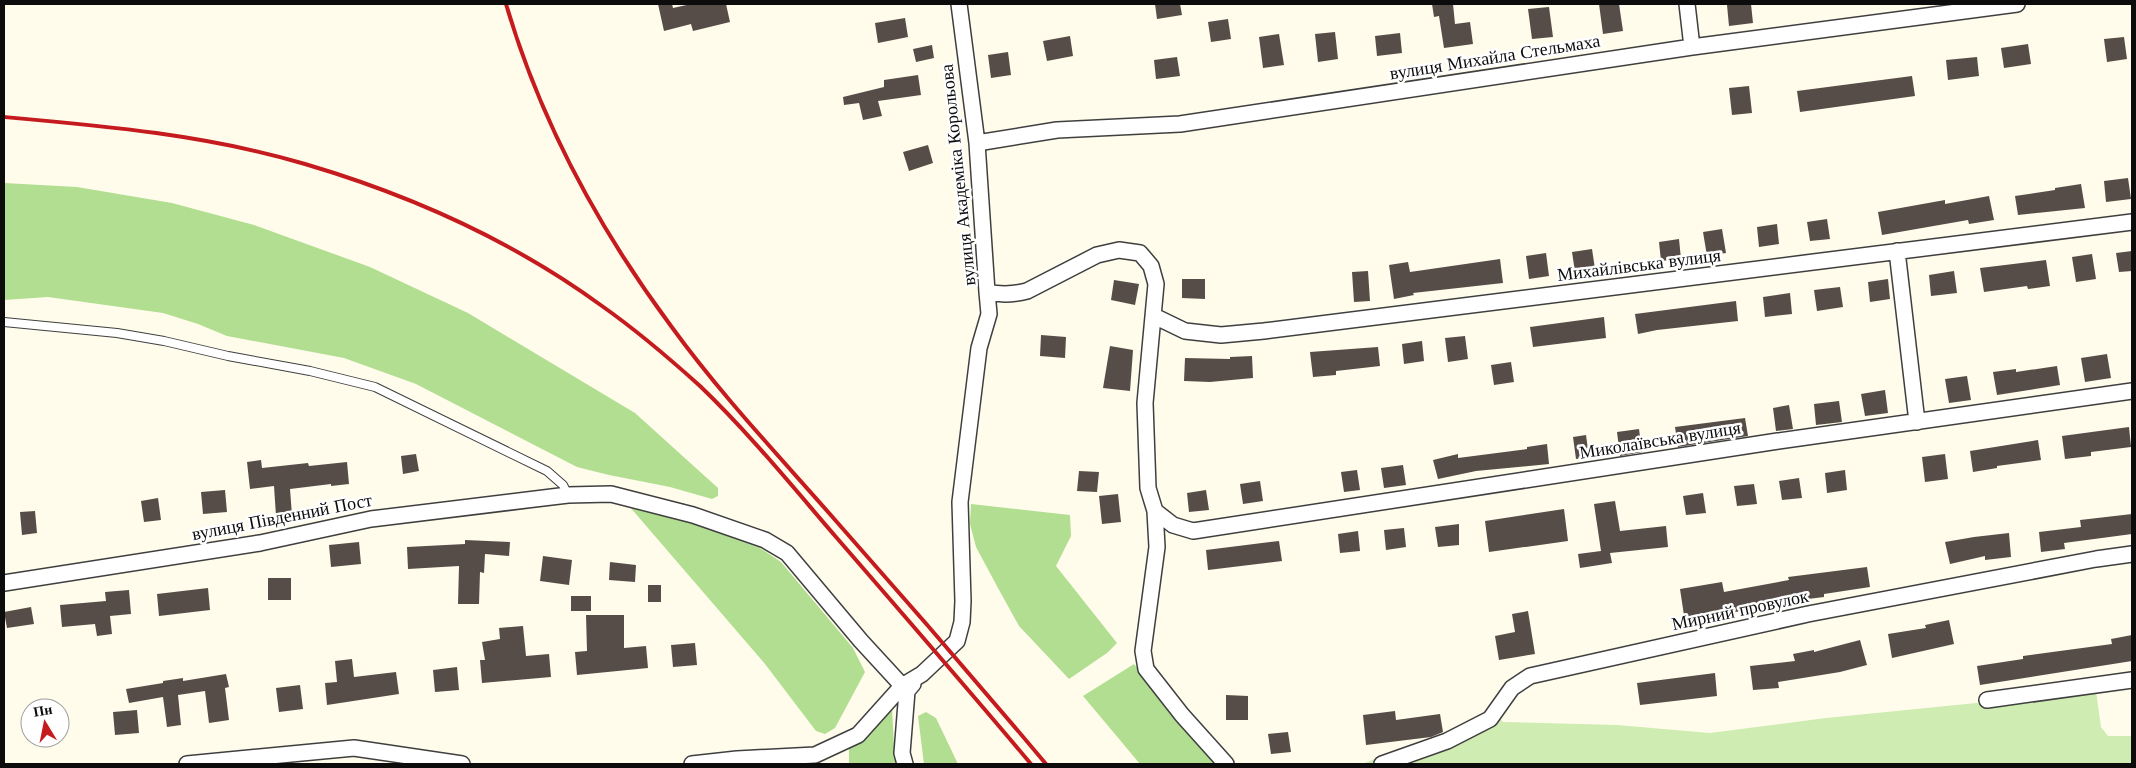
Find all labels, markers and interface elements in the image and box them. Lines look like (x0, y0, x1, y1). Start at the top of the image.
street label: вулиця Михайла Стельмаха (1388, 29, 1602, 85)
street label: вулиця Академіка Корольова (935, 63, 981, 287)
street label: Михайлівська вулиця (1556, 244, 1722, 286)
street label: Миколаївська вулиця (1578, 416, 1742, 464)
street label: вулиця Південний Пост (190, 489, 374, 545)
street label: Мирний провулок (1670, 585, 1811, 635)
north arrow (20, 698, 70, 748)
text: Пн (32, 700, 54, 721)

